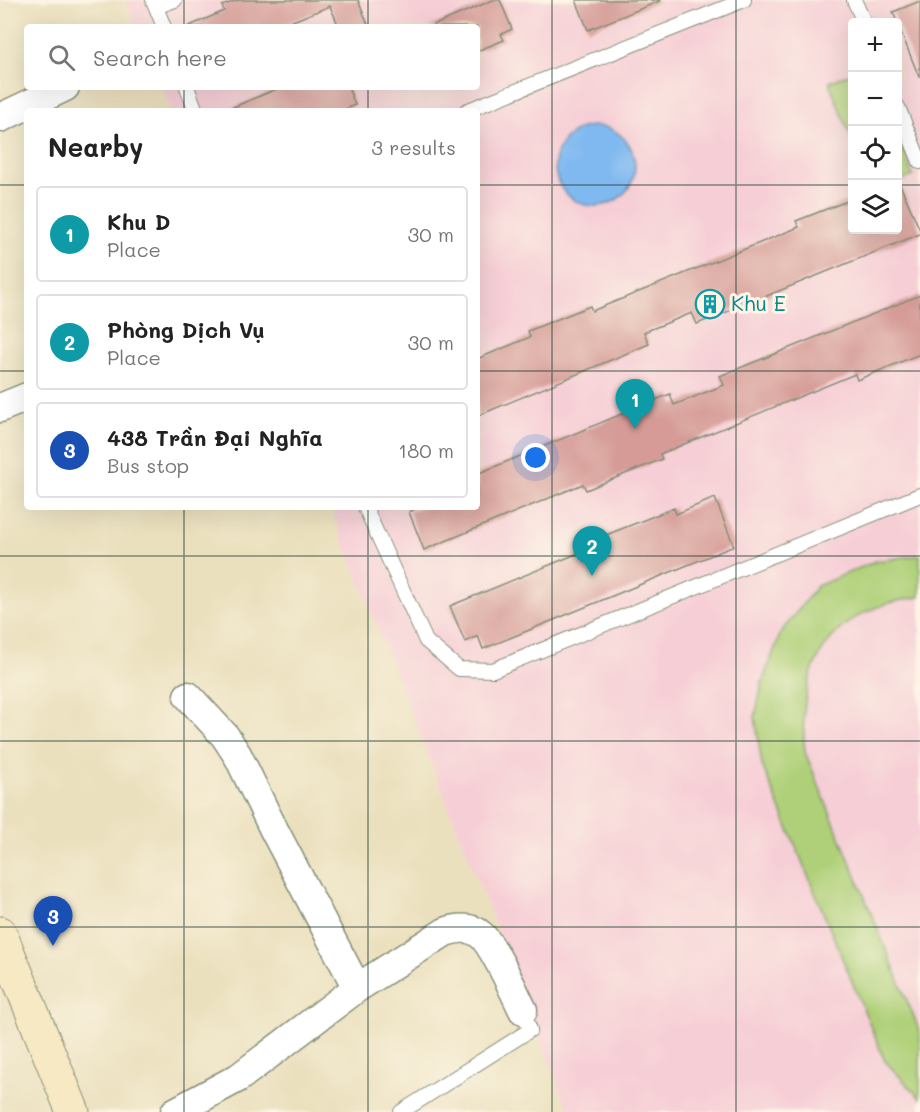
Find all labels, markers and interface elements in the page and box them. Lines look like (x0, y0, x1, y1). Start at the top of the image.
map controls (848, 18, 902, 234)
button: + (848, 18, 902, 72)
search box (24, 24, 480, 90)
icon: search (45, 41, 78, 74)
text: Search here (93, 43, 227, 72)
button: − (848, 72, 902, 126)
button: locate (848, 126, 902, 180)
text: Nearby (48, 130, 143, 164)
text: 3 results (371, 134, 456, 160)
button: layers (848, 180, 902, 234)
text: Khu D (107, 207, 171, 236)
text: 1 (65, 221, 74, 247)
text: 30 m (408, 221, 454, 247)
text: Place (107, 236, 161, 262)
building icon: Khu E (694, 288, 726, 320)
place label: Khu E (731, 289, 786, 316)
text: Phòng Dịch Vụ (107, 315, 265, 344)
text: 2 (64, 329, 75, 355)
text: 30 m (408, 329, 454, 355)
text: Place (107, 344, 161, 370)
pin: 1 (616, 380, 654, 429)
text: 438 Trần Đại Nghĩa (107, 423, 323, 452)
text: 3 (64, 437, 76, 463)
text: 180 m (398, 437, 454, 463)
your location (521, 443, 550, 472)
text: Bus stop (107, 452, 189, 478)
pin: 2 (572, 526, 612, 576)
pin: 3 (34, 896, 72, 946)

